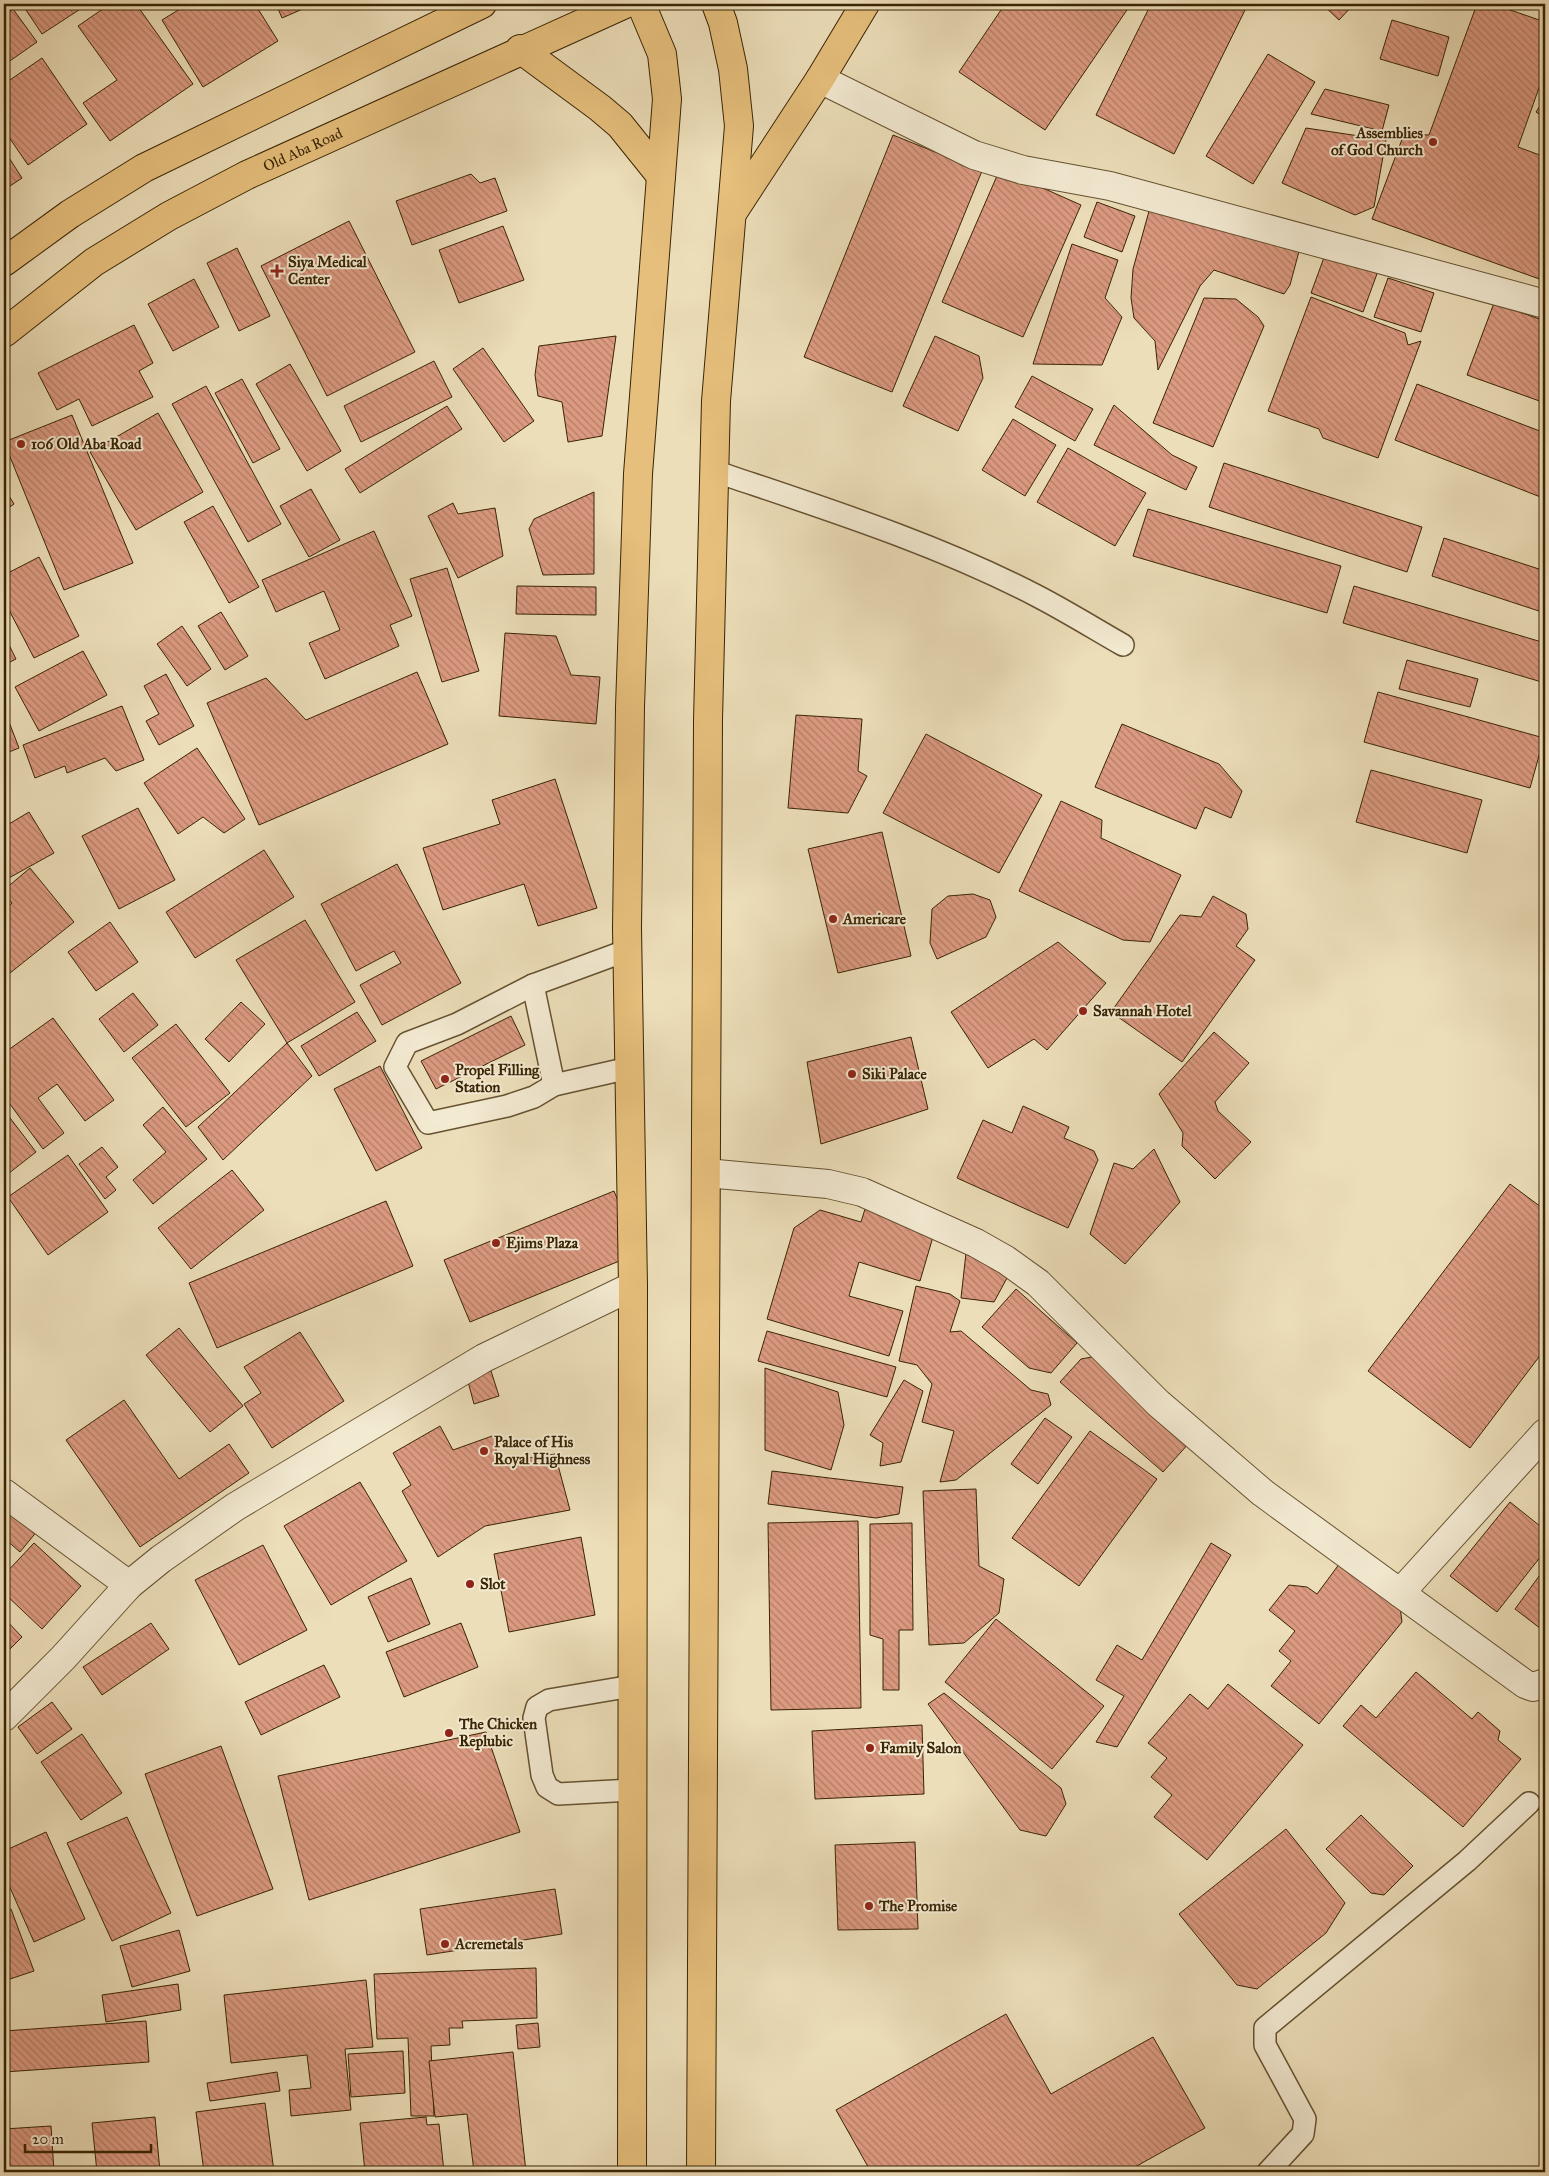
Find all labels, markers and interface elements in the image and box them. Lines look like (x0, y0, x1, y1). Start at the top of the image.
street label: Old Aba Road (260, 124, 346, 176)
place label: Assemblies of God Church (1331, 124, 1424, 159)
marker: Assemblies of God Church (1427, 136, 1439, 148)
place label: Siya Medical Center (288, 253, 368, 288)
marker: Siya Medical Center (270, 264, 284, 278)
place label: 106 Old Aba Road (31, 435, 142, 453)
marker: 106 Old Aba Road (15, 438, 27, 450)
place label: Americare (842, 910, 907, 928)
marker: Americare (827, 913, 839, 925)
place label: Savannah Hotel (1093, 1002, 1192, 1020)
marker: Savannah Hotel (1077, 1005, 1089, 1017)
place label: Propel Filling Station (455, 1061, 540, 1096)
place label: Siki Palace (862, 1065, 927, 1083)
marker: Siki Palace (846, 1068, 858, 1080)
marker: Propel Filling Station (439, 1073, 451, 1085)
place label: Ejims Plaza (506, 1234, 579, 1253)
marker: Ejims Plaza (490, 1237, 502, 1249)
place label: Palace of His Royal Highness (494, 1433, 591, 1469)
marker: Palace of His Royal Highness (478, 1445, 490, 1457)
place label: Slot (480, 1575, 506, 1593)
marker: Slot (464, 1578, 476, 1590)
place label: The Chicken Replubic (458, 1715, 538, 1751)
marker: The Chicken Replubic (443, 1727, 455, 1739)
place label: Family Salon (880, 1739, 962, 1758)
marker: Family Salon (864, 1742, 876, 1754)
place label: The Promise (878, 1897, 958, 1915)
marker: The Promise (863, 1900, 875, 1912)
place label: Acremetals (454, 1935, 524, 1953)
marker: Acremetals (439, 1938, 451, 1950)
scale bar (25, 2121, 151, 2153)
text: 20 m (32, 2130, 64, 2148)

